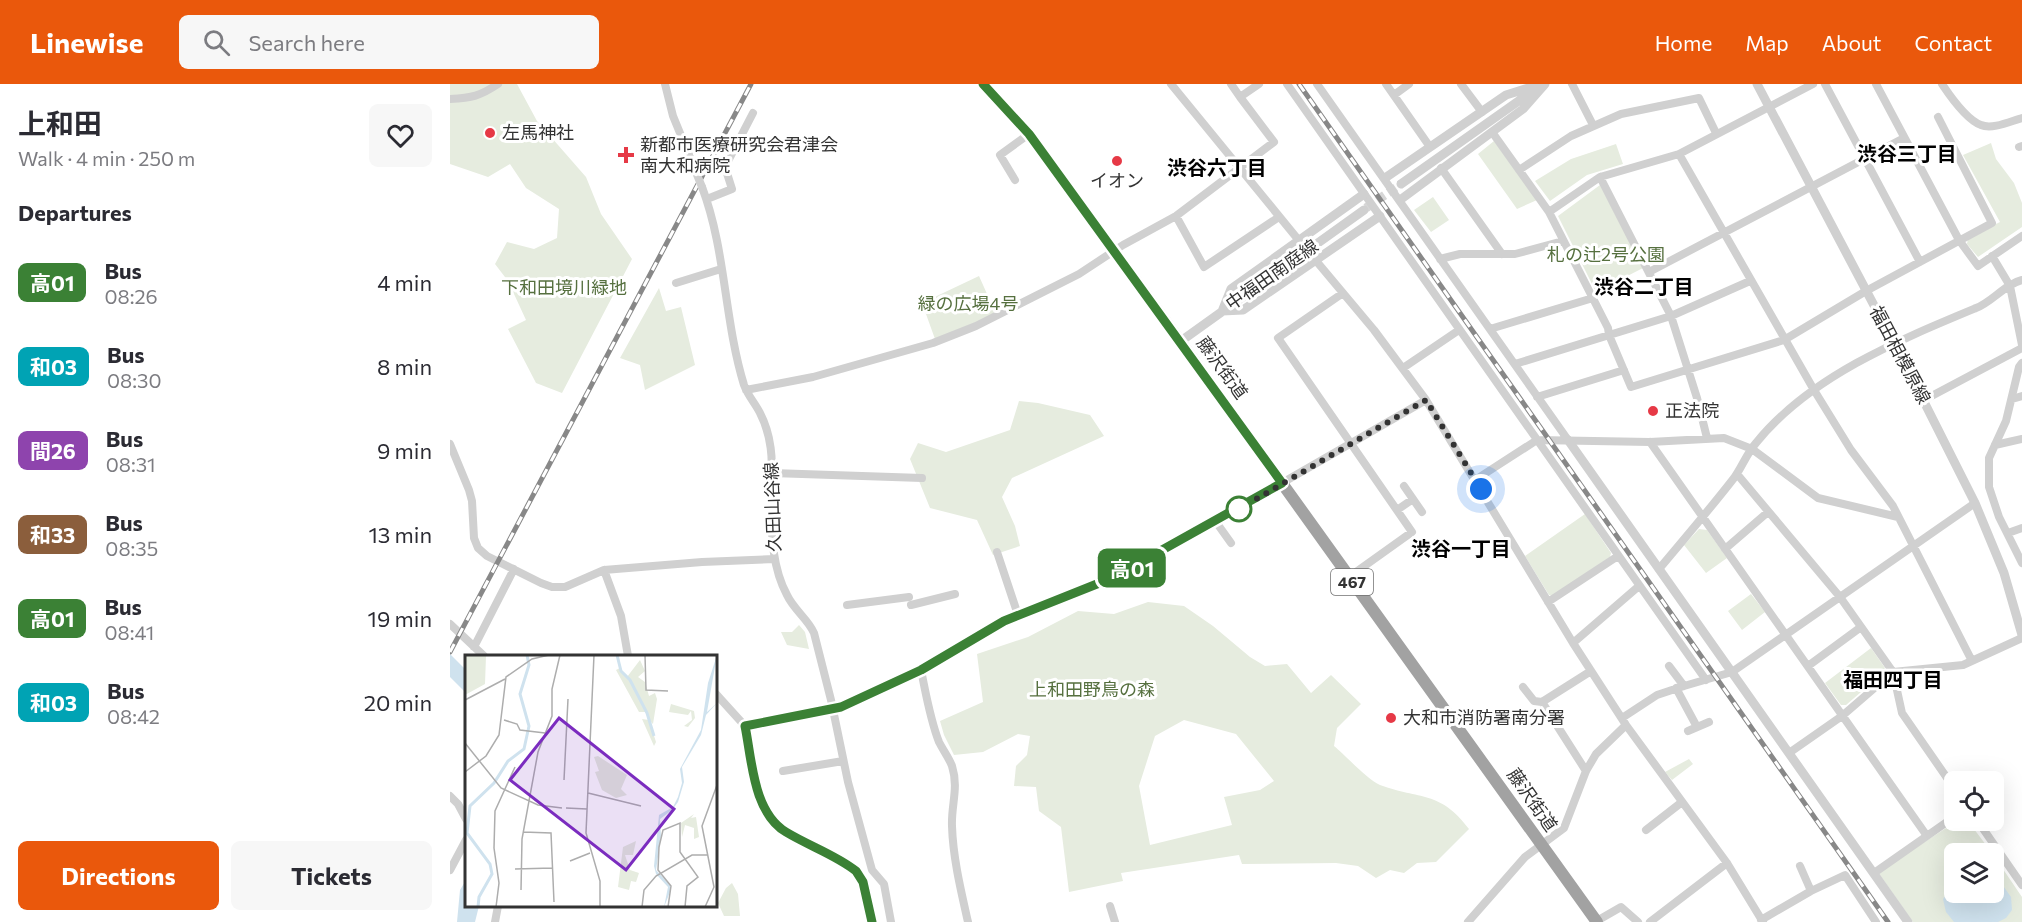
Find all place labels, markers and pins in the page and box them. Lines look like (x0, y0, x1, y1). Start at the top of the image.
place label: 左馬神社 (502, 121, 574, 143)
marker: 左馬神社 (483, 126, 497, 140)
place label: 新都市医療研究会君津会 南大和病院 (640, 133, 838, 176)
marker: 新都市医療研究会君津会 南大和病院 (617, 146, 635, 164)
marker: イオン (1110, 154, 1124, 168)
place label: イオン (1090, 169, 1144, 191)
place label: 正法院 (1665, 399, 1719, 421)
marker: 正法院 (1646, 404, 1660, 418)
unlabelled marker (1226, 496, 1252, 522)
place label: 大和市消防署南分署 (1403, 706, 1565, 728)
marker: 大和市消防署南分署 (1384, 711, 1398, 725)

